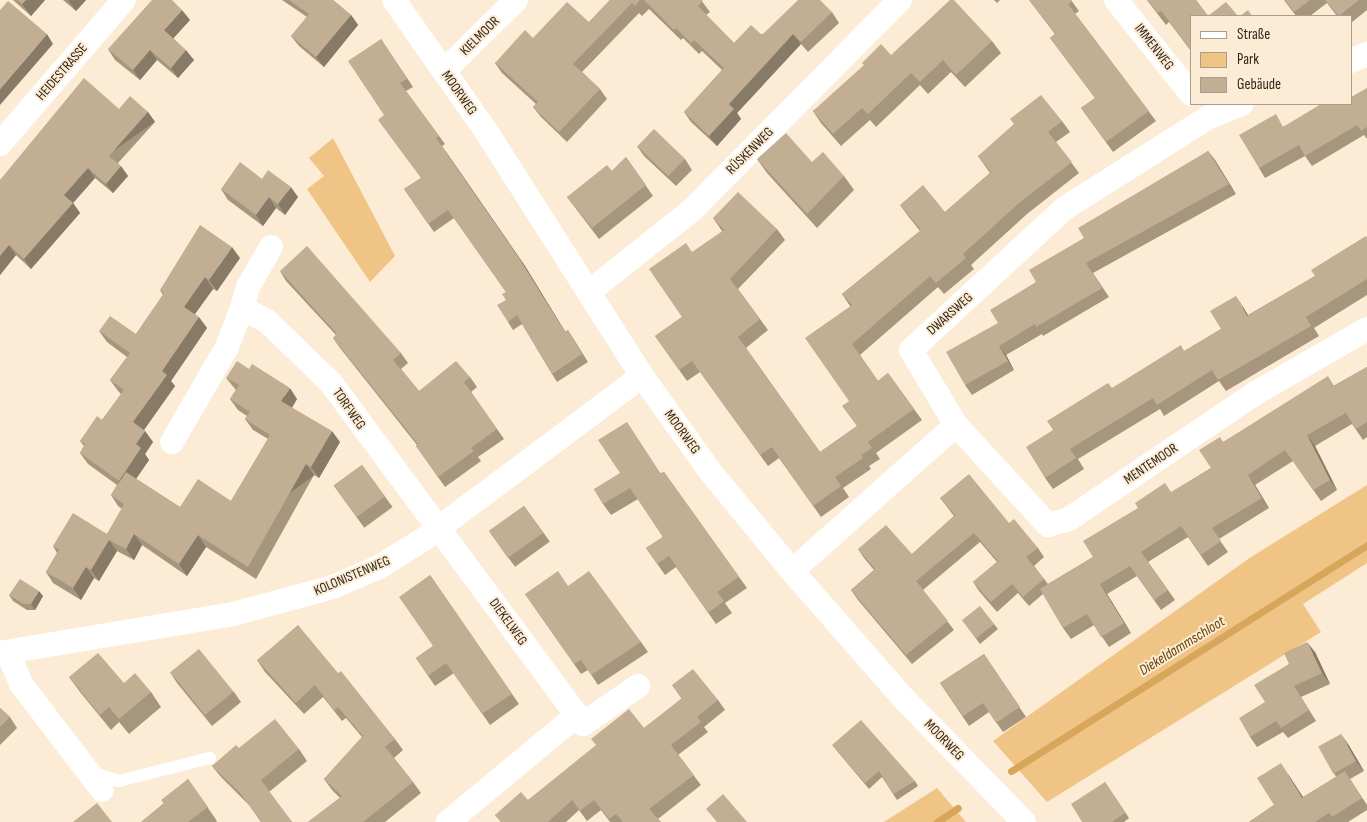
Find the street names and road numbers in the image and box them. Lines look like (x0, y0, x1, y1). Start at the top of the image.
street label: KIELMOOR (457, 13, 503, 59)
street label: IMMENWEG (1131, 21, 1177, 73)
street label: HEIDESTRASSE (33, 40, 91, 104)
street label: MOORWEG (438, 68, 480, 118)
street label: RÜSKENWEG (723, 124, 777, 178)
street label: DWARSWEG (924, 289, 976, 339)
street label: TORFWEG (329, 385, 369, 433)
street label: MOORWEG (660, 407, 704, 457)
street label: MENTEMOOR (1121, 440, 1181, 488)
street label: KOLONISTENWEG (311, 552, 393, 600)
street label: DIEKELWEG (485, 595, 531, 649)
street label: MOORWEG (921, 716, 967, 764)

